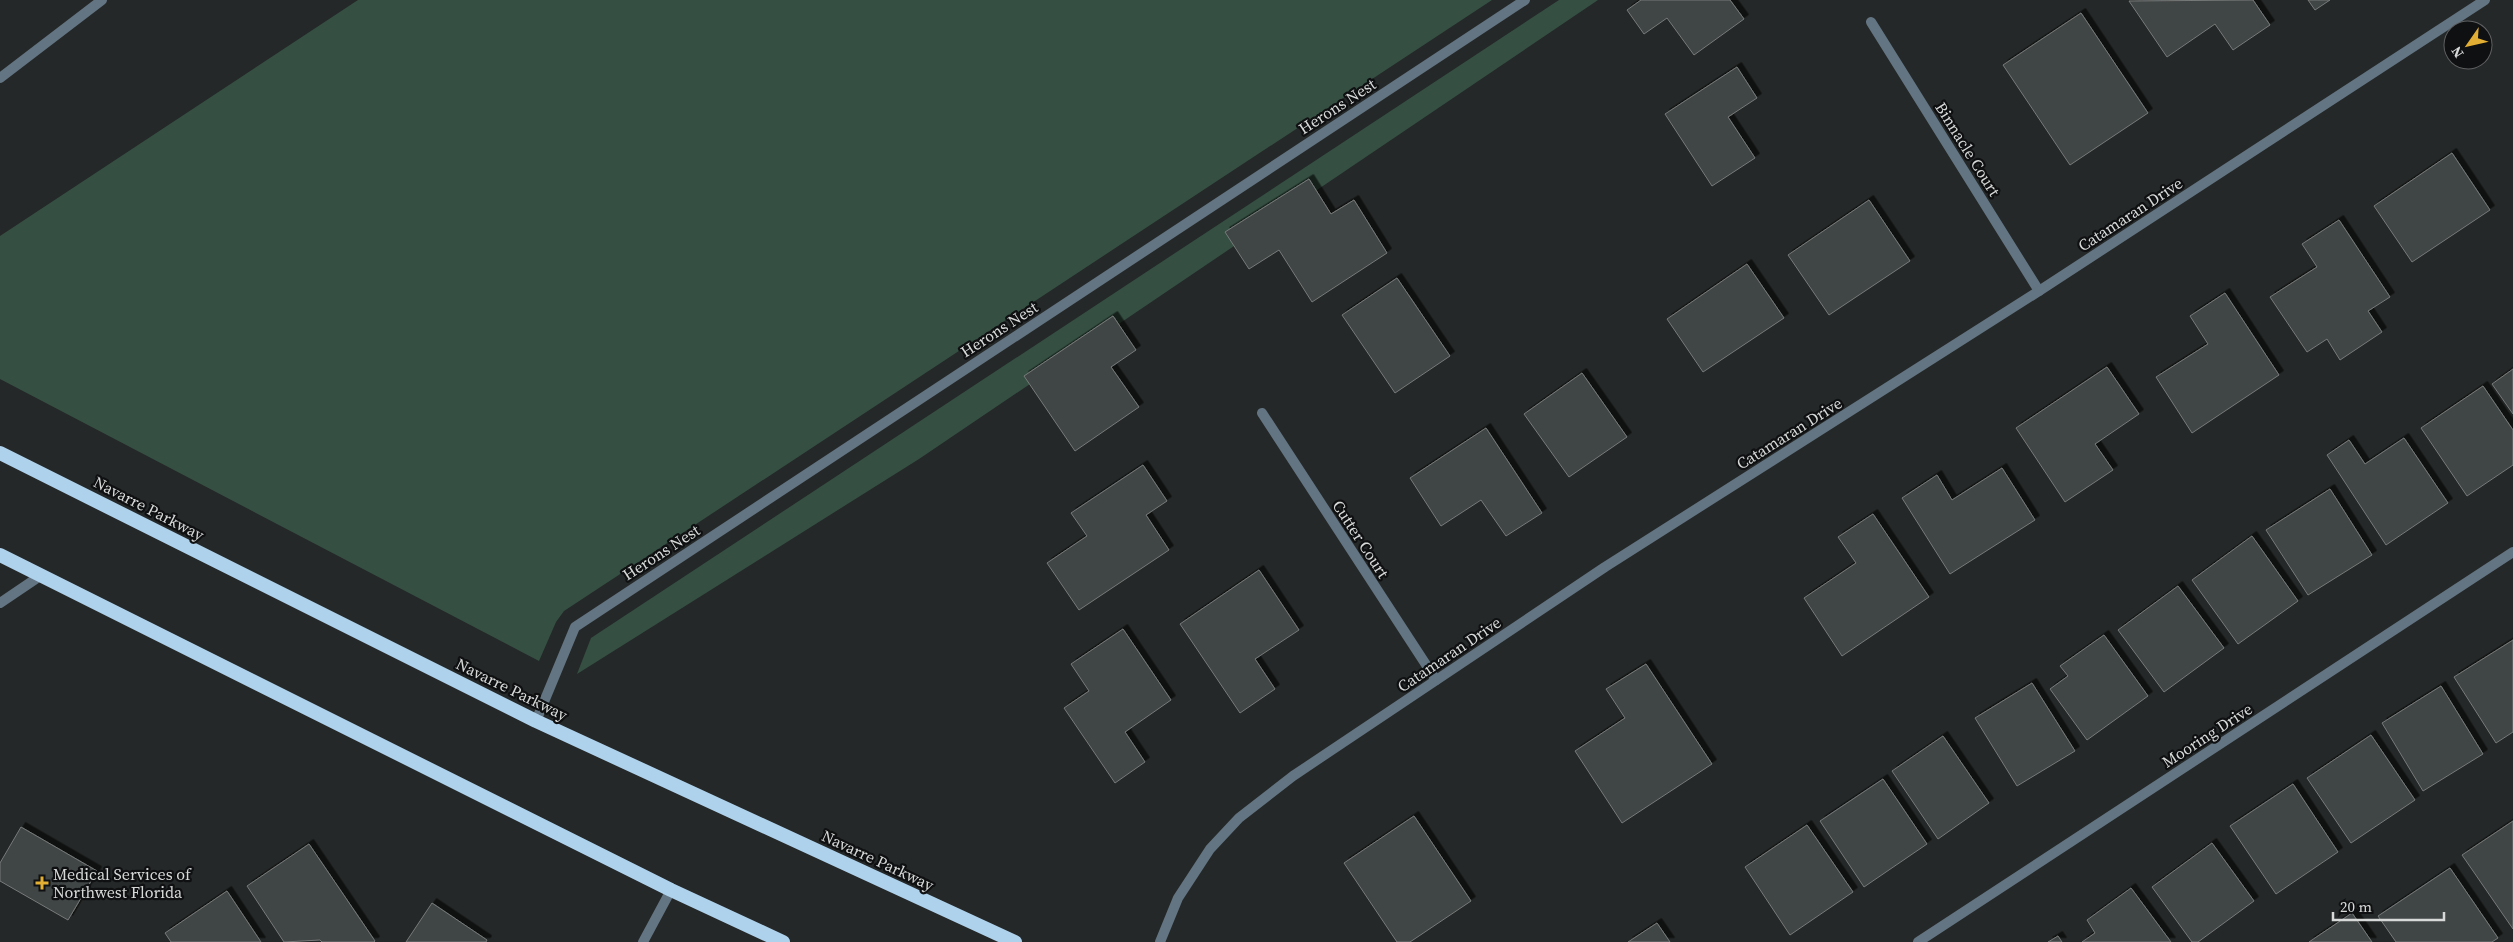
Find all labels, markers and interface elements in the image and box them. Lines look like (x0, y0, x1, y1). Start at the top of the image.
north arrow (2443, 20, 2493, 70)
text: N (2446, 42, 2468, 62)
street label: Herons Nest (1294, 72, 1381, 139)
street label: Binnacle Court (1930, 98, 2006, 201)
street label: Catamaran Drive (2073, 172, 2187, 256)
street label: Herons Nest (956, 295, 1043, 362)
street label: Catamaran Drive (1732, 392, 1846, 474)
street label: Navarre Parkway (90, 471, 209, 546)
street label: Cutter Court (1328, 496, 1395, 583)
street label: Herons Nest (618, 518, 705, 585)
street label: Catamaran Drive (1393, 611, 1505, 697)
street label: Navarre Parkway (453, 652, 572, 726)
street label: Mooring Drive (2158, 698, 2256, 772)
street label: Navarre Parkway (818, 824, 938, 896)
place label: Medical Services of Northwest Florida (53, 863, 192, 903)
marker: Medical Services of Northwest Florida (35, 876, 49, 890)
scale bar (2333, 890, 2444, 922)
text: 20 m (2340, 896, 2372, 917)

